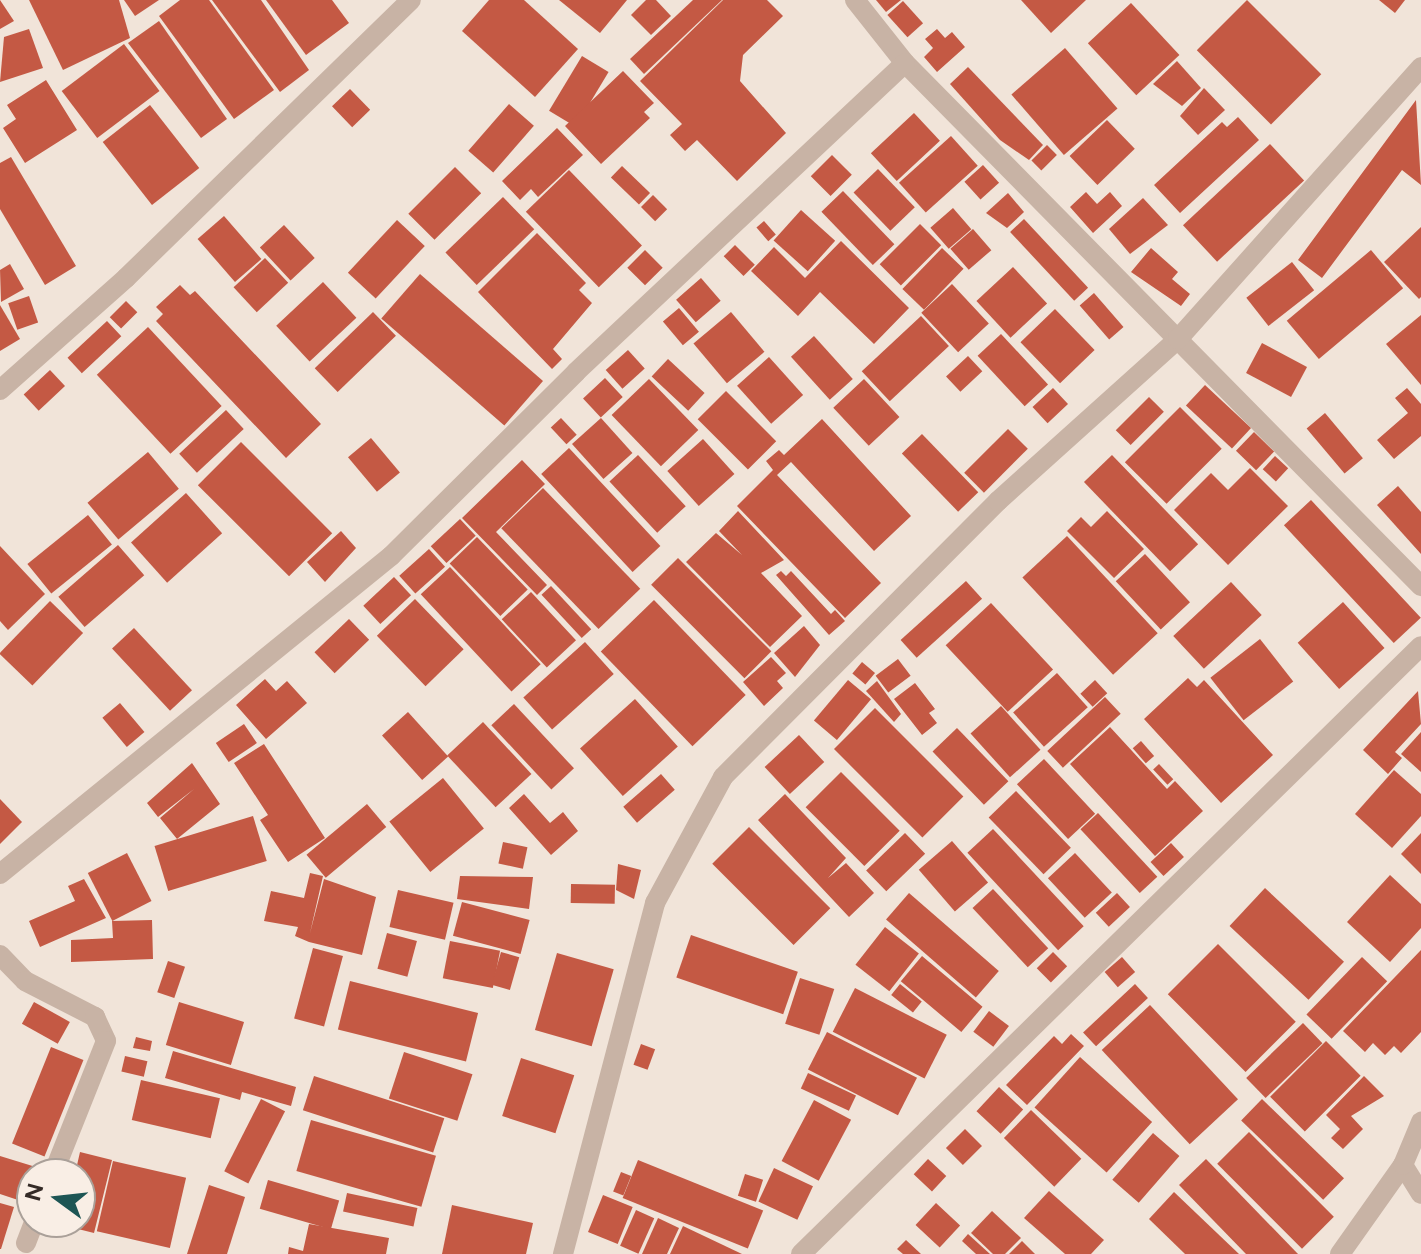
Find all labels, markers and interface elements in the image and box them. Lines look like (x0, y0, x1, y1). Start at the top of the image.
north arrow (16, 1158, 96, 1238)
text: N (19, 1180, 50, 1204)

